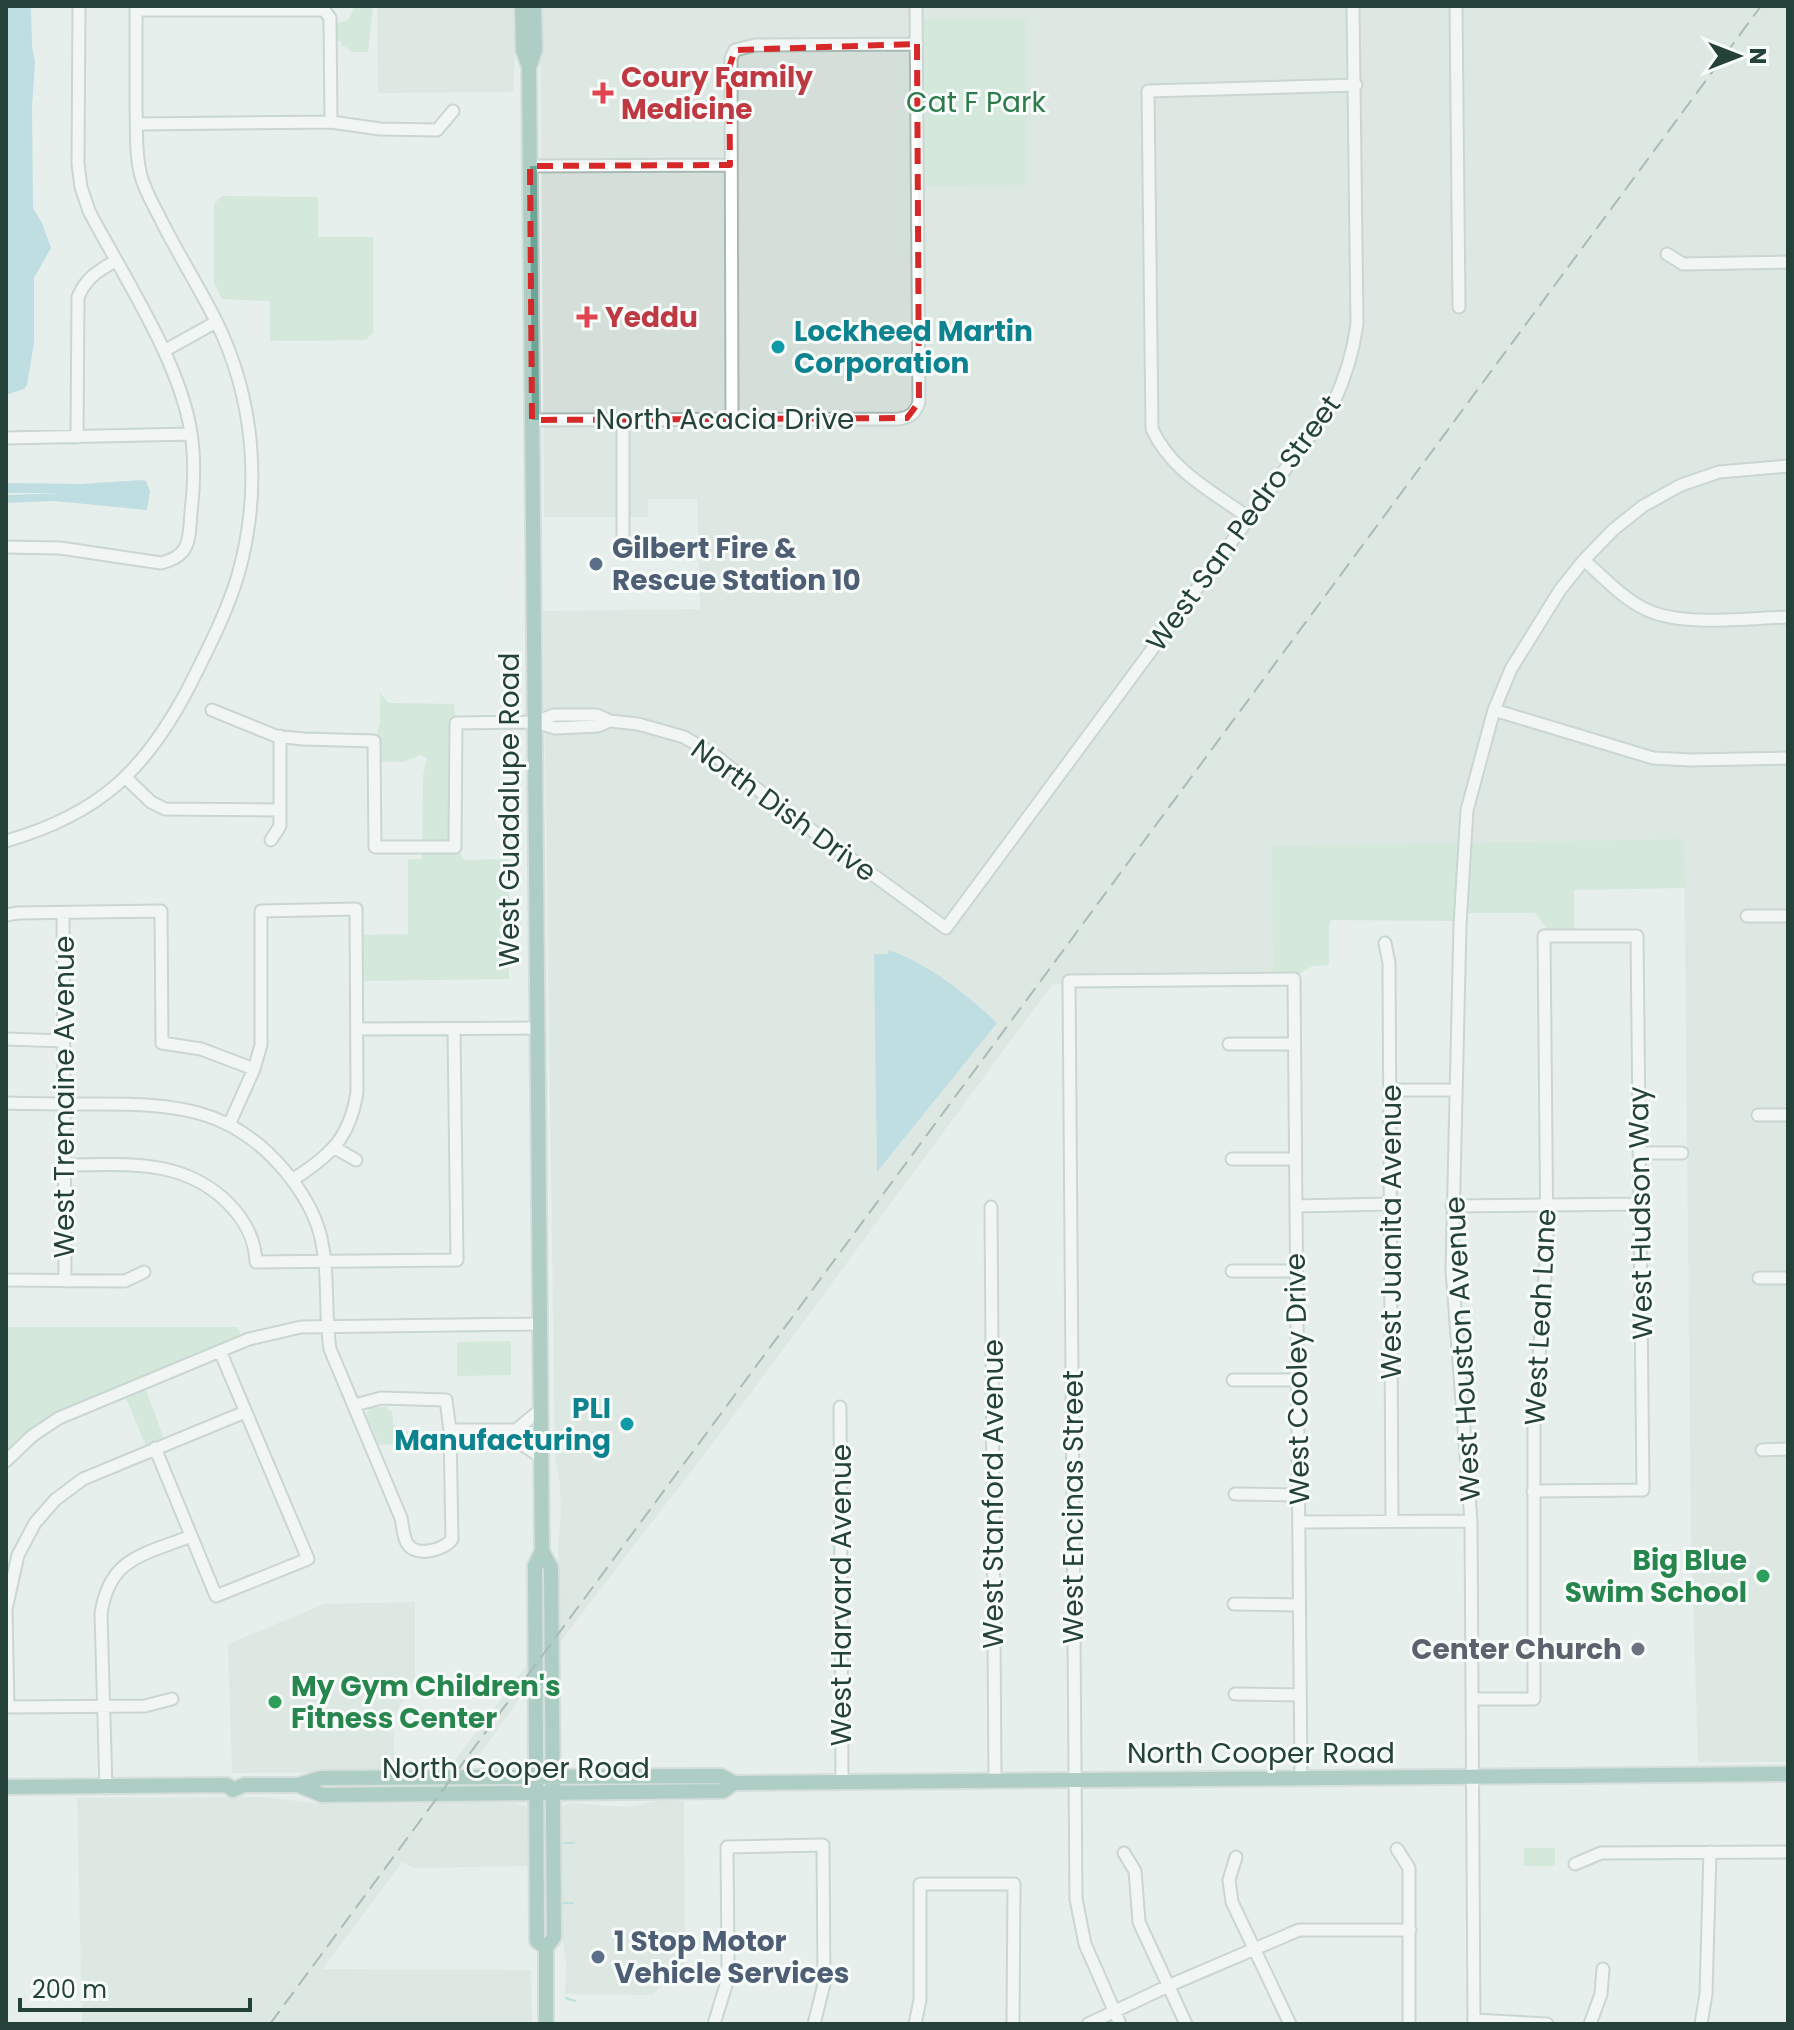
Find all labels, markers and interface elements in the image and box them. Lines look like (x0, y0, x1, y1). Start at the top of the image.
north arrow (1698, 16, 1778, 96)
text: N (1742, 48, 1773, 64)
place label: Coury Family Medicine (621, 58, 813, 129)
marker: Coury Family Medicine (592, 82, 614, 104)
park label: Cat F Park (906, 83, 1046, 122)
place label: Yeddu (605, 298, 698, 337)
marker: Yeddu (576, 306, 598, 328)
place label: Lockheed Martin Corporation (794, 312, 1033, 383)
marker: Lockheed Martin Corporation (769, 338, 787, 356)
street label: West San Pedro Street (1137, 387, 1350, 659)
street label: North Acacia Drive (596, 400, 854, 439)
place label: Gilbert Fire & Rescue Station 10 (612, 529, 861, 600)
marker: Gilbert Fire & Rescue Station 10 (587, 555, 605, 573)
street label: West Guadalupe Road (490, 653, 529, 967)
street label: North Dish Drive (683, 730, 884, 891)
street label: West Tremaine Avenue (45, 936, 84, 1258)
street label: West Juanita Avenue (1372, 1084, 1411, 1380)
street label: West Hudson Way (1619, 1086, 1662, 1340)
street label: West Houston Avenue (1435, 1195, 1490, 1503)
street label: West Leah Lane (1515, 1208, 1566, 1426)
street label: West Cooley Drive (1276, 1253, 1319, 1505)
street label: West Stanford Avenue (974, 1339, 1013, 1649)
street label: West Encinas Street (1054, 1370, 1093, 1644)
place label: PLI Manufacturing (394, 1389, 611, 1460)
marker: PLI Manufacturing (618, 1415, 636, 1433)
street label: West Harvard Avenue (822, 1444, 861, 1746)
place label: Big Blue Swim School (1565, 1541, 1747, 1612)
marker: Big Blue Swim School (1754, 1567, 1772, 1585)
place label: Center Church (1411, 1630, 1622, 1669)
marker: Center Church (1629, 1640, 1647, 1658)
place label: My Gym Children's Fitness Center (291, 1667, 561, 1738)
marker: My Gym Children's Fitness Center (266, 1693, 284, 1711)
street label: North Cooper Road (1127, 1734, 1395, 1773)
street label: North Cooper Road (382, 1749, 650, 1788)
place label: 1 Stop Motor Vehicle Services (614, 1922, 849, 1993)
marker: 1 Stop Motor Vehicle Services (589, 1948, 607, 1966)
scale bar (20, 1962, 250, 2012)
text: 200 m (32, 1973, 107, 2006)

